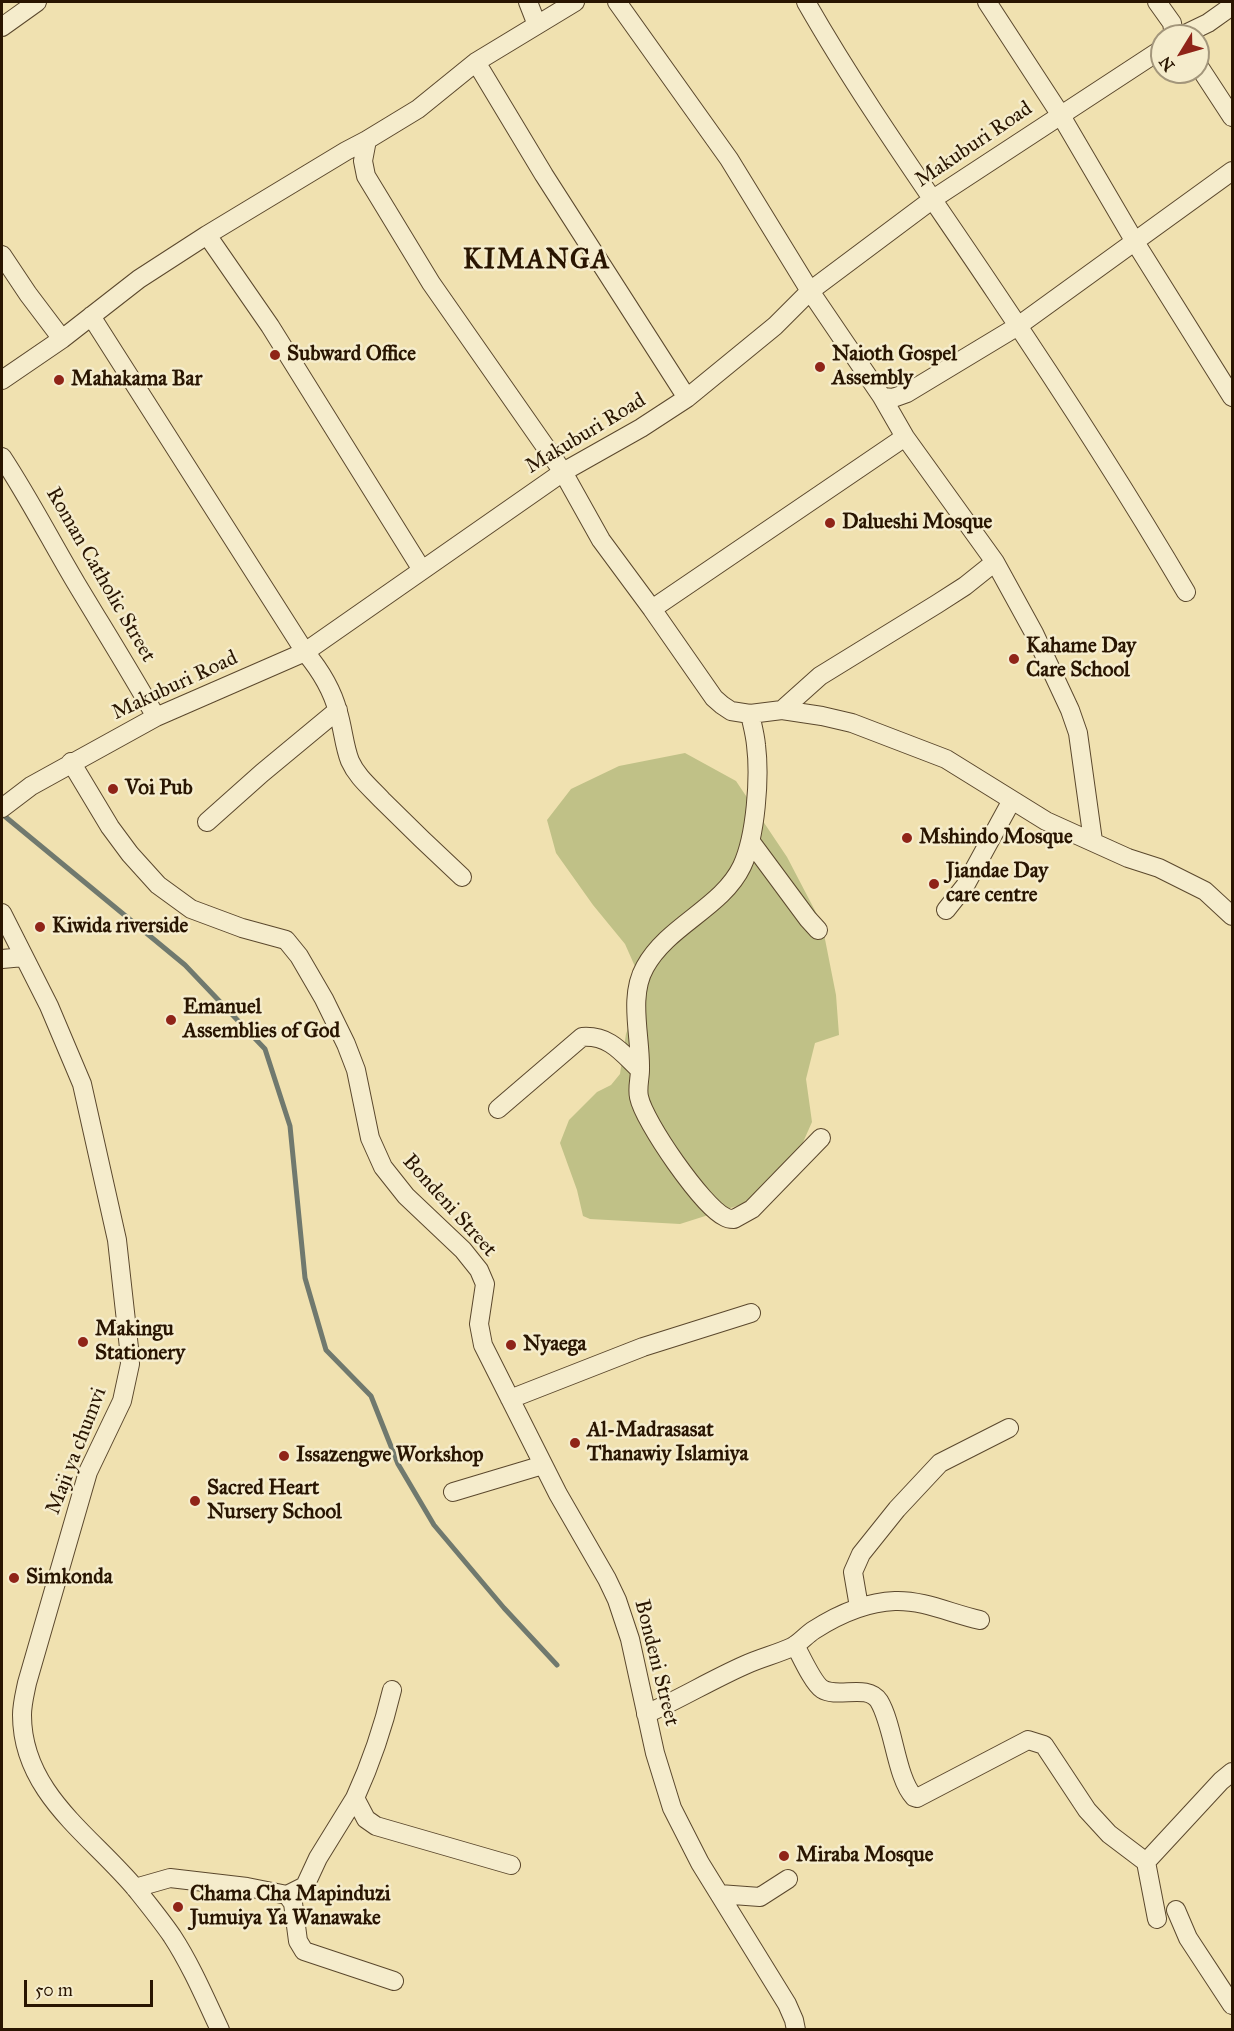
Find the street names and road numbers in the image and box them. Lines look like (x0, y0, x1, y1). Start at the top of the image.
street label: Makuburi Road (911, 97, 1037, 193)
street label: Makuburi Road (521, 388, 651, 480)
street label: Roman Catholic Street (40, 483, 160, 667)
street label: Makuburi Road (108, 646, 242, 726)
street label: Bondeni Street (396, 1150, 502, 1262)
street label: Maji ya chumvi (41, 1384, 113, 1518)
street label: Bondeni Street (628, 1597, 684, 1729)

